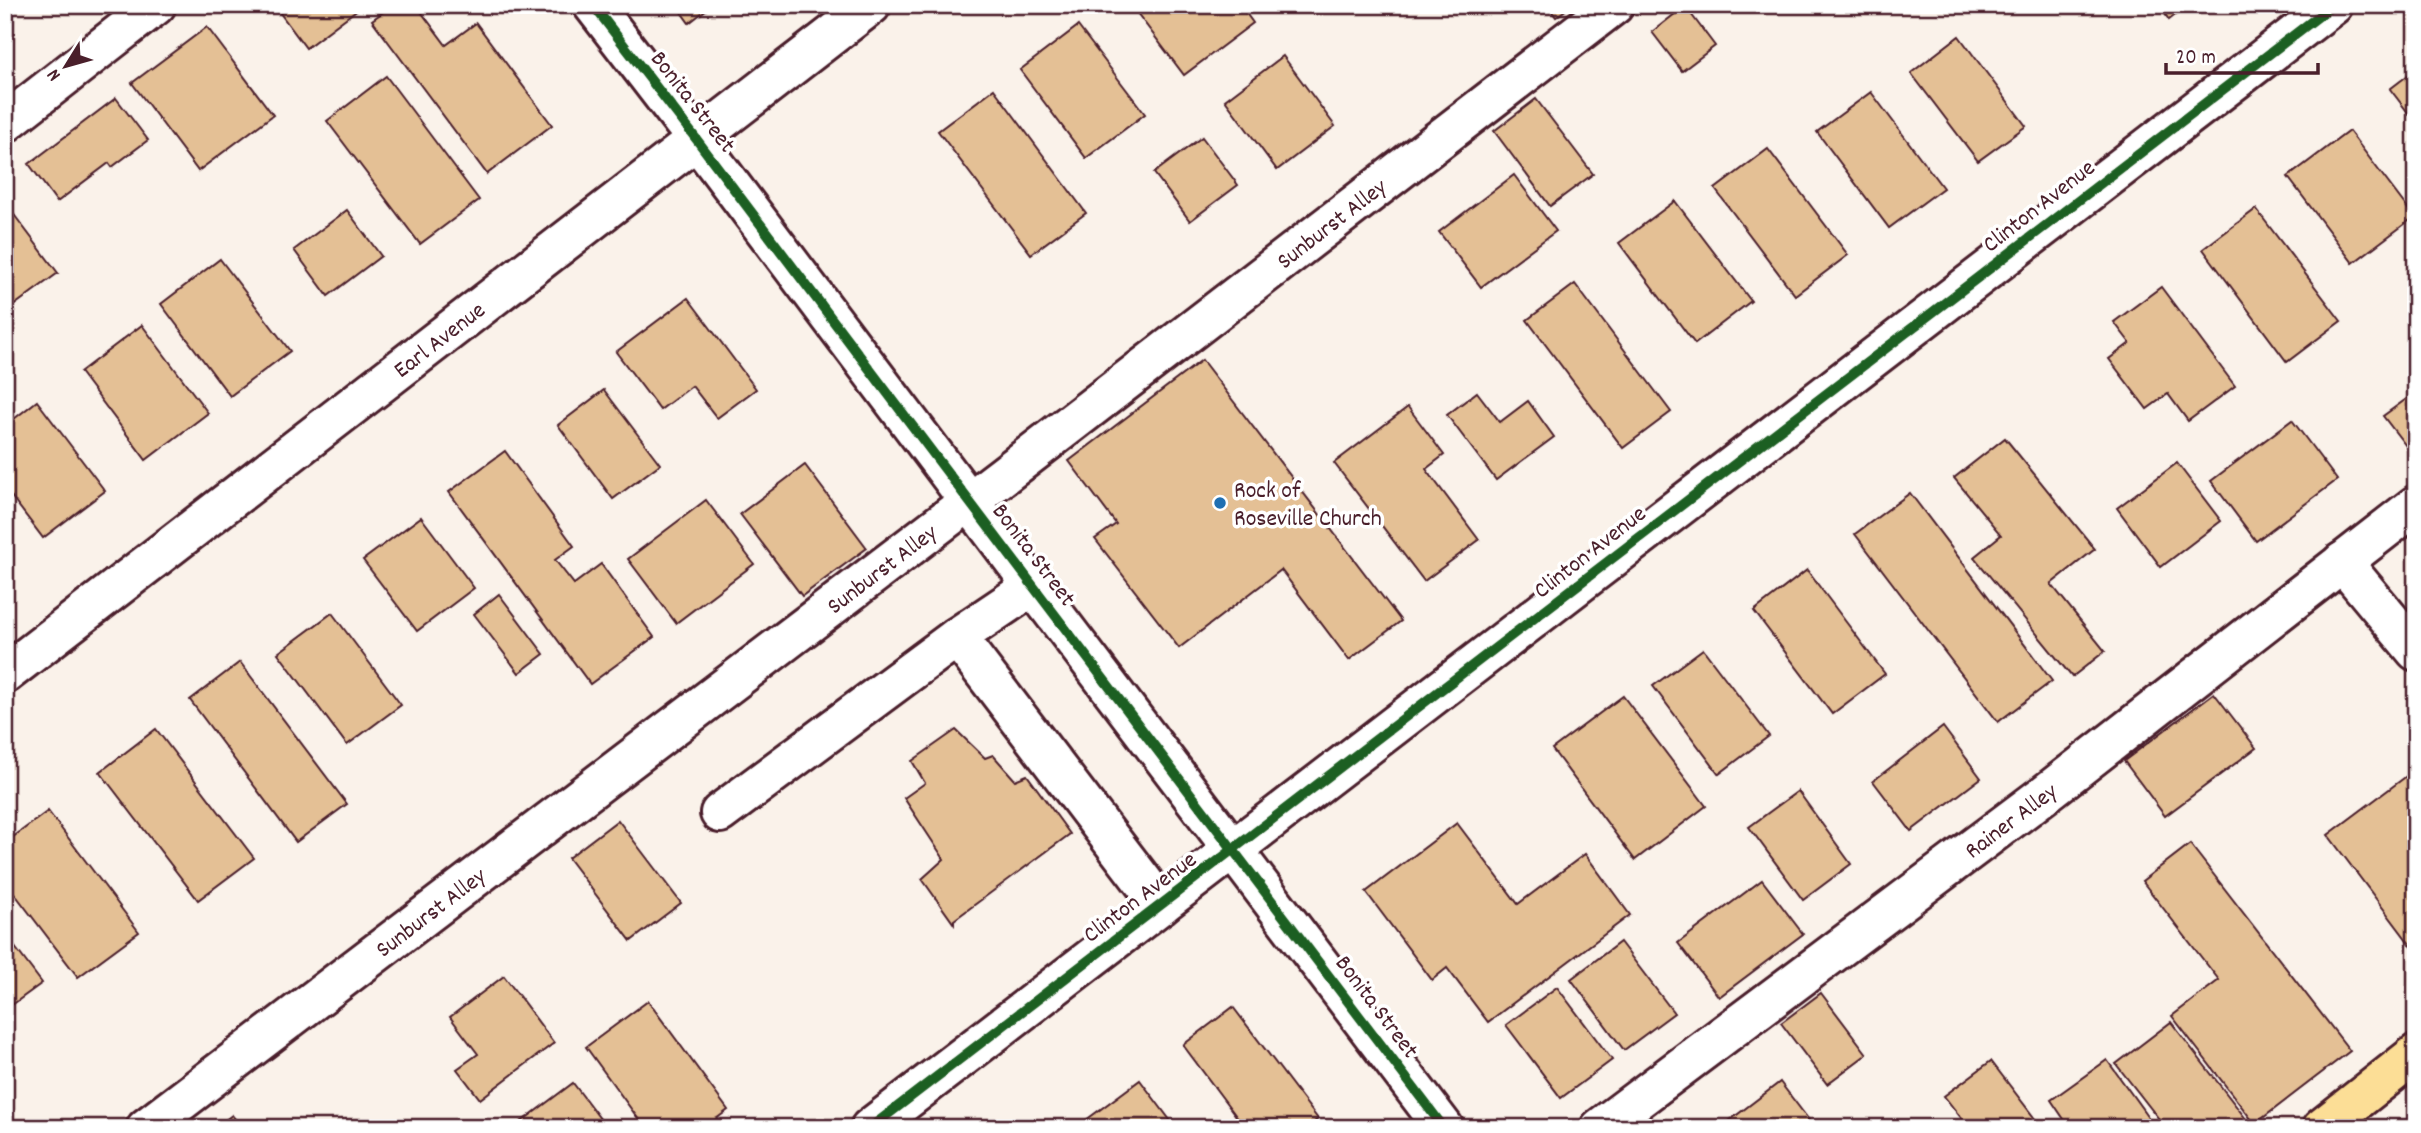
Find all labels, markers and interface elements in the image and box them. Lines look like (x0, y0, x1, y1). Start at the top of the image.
north arrow (32, 32, 102, 102)
scale bar (2166, 32, 2318, 76)
text: 20 m (2176, 44, 2216, 74)
street label: Bonita Street (641, 45, 743, 161)
text: N (42, 62, 69, 86)
street label: Clinton Avenue (1976, 152, 2103, 262)
street label: Sunburst Alley (1271, 171, 1396, 279)
street label: Earl Avenue (387, 295, 494, 388)
place label: Rock of Roseville Church (1234, 475, 1382, 537)
marker: Rock of Roseville Church (1212, 495, 1228, 511)
street label: Bonita Street (982, 497, 1083, 615)
street label: Clinton Avenue (1527, 498, 1654, 608)
street label: Sunburst Alley (821, 517, 947, 624)
street label: Rainer Alley (1959, 776, 2067, 869)
street label: Clinton Avenue (1077, 844, 1205, 953)
street label: Sunburst Alley (369, 860, 495, 967)
street label: Bonita Street (1325, 949, 1426, 1067)

